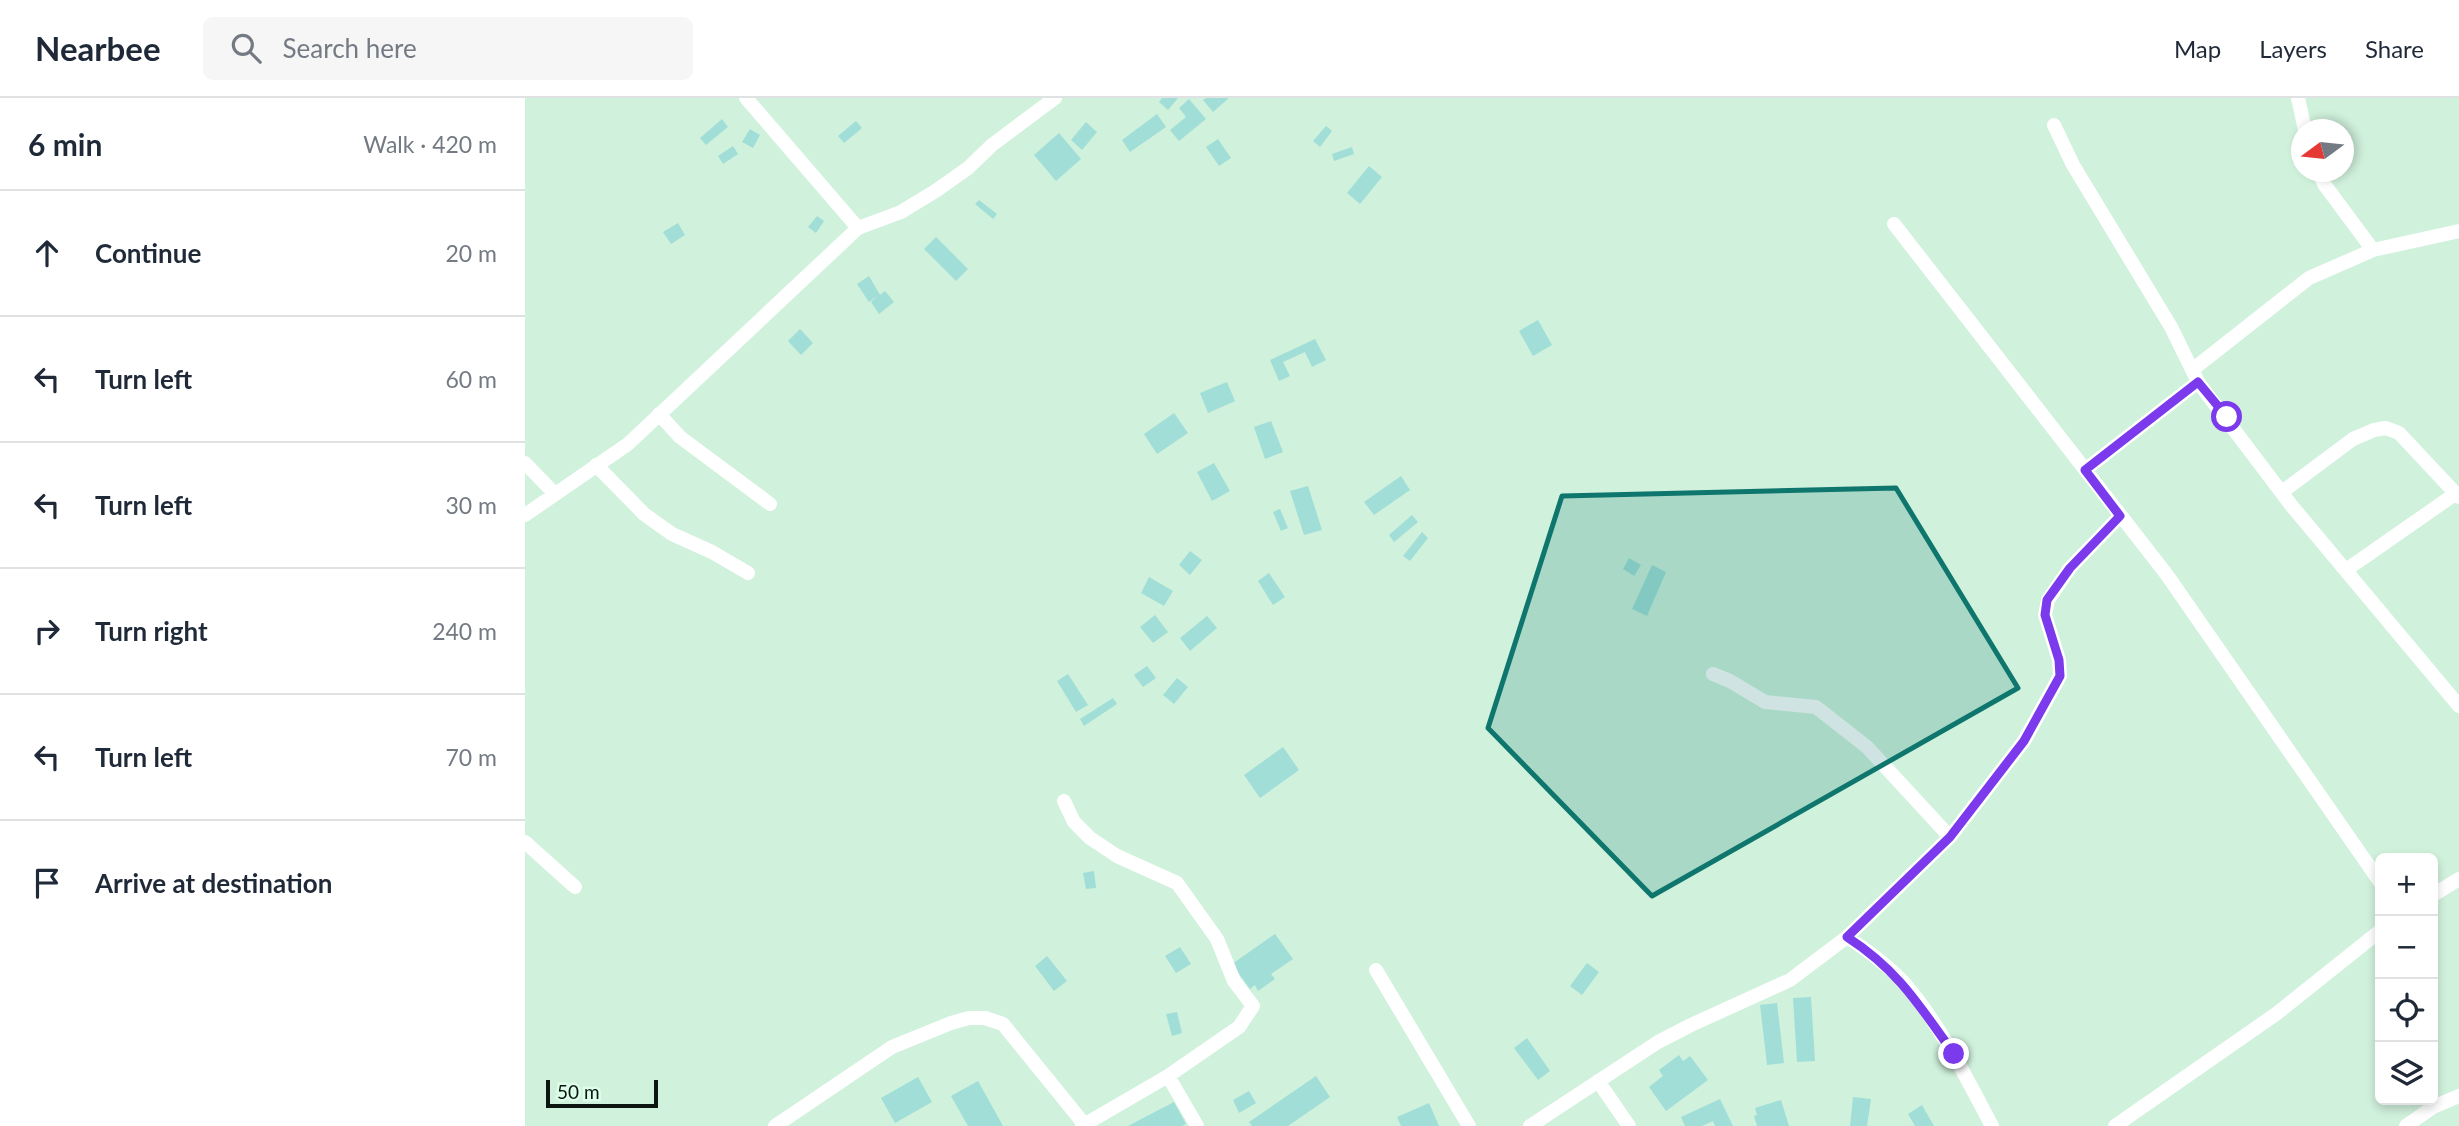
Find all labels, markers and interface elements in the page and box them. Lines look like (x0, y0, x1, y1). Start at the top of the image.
search box (203, 17, 693, 80)
text: Nearbee (35, 28, 161, 68)
icon: search (227, 29, 265, 67)
text: Search here (283, 32, 417, 64)
text: Map (2174, 34, 2221, 63)
text: Layers (2259, 34, 2327, 63)
text: Share (2365, 34, 2424, 63)
north arrow (2291, 119, 2354, 182)
text: 6 min (28, 126, 102, 162)
text: Walk · 420 m (363, 130, 497, 158)
icon: ahead (28, 234, 66, 272)
text: Continue (95, 237, 201, 269)
text: 20 m (446, 239, 497, 267)
icon: left (28, 360, 66, 398)
text: Turn left (95, 363, 192, 395)
text: 60 m (446, 365, 497, 393)
route start (2211, 401, 2242, 432)
icon: left (28, 486, 66, 524)
text: Turn left (95, 489, 192, 521)
text: 30 m (446, 491, 497, 519)
icon: right (28, 612, 66, 650)
text: Turn right (95, 615, 208, 647)
text: 240 m (432, 617, 497, 645)
icon: left (28, 738, 66, 776)
text: Turn left (95, 741, 192, 773)
text: 70 m (446, 743, 497, 771)
map controls (2375, 853, 2438, 1105)
button: + (2375, 853, 2438, 916)
icon: arrive (28, 864, 66, 902)
text: Arrive at destination (95, 867, 332, 899)
button: − (2375, 916, 2438, 979)
button: locate (2375, 979, 2438, 1042)
route end (1938, 1038, 1969, 1069)
button: layers (2375, 1042, 2438, 1105)
scale bar (546, 1077, 658, 1109)
text: 50 m (557, 1080, 600, 1103)

